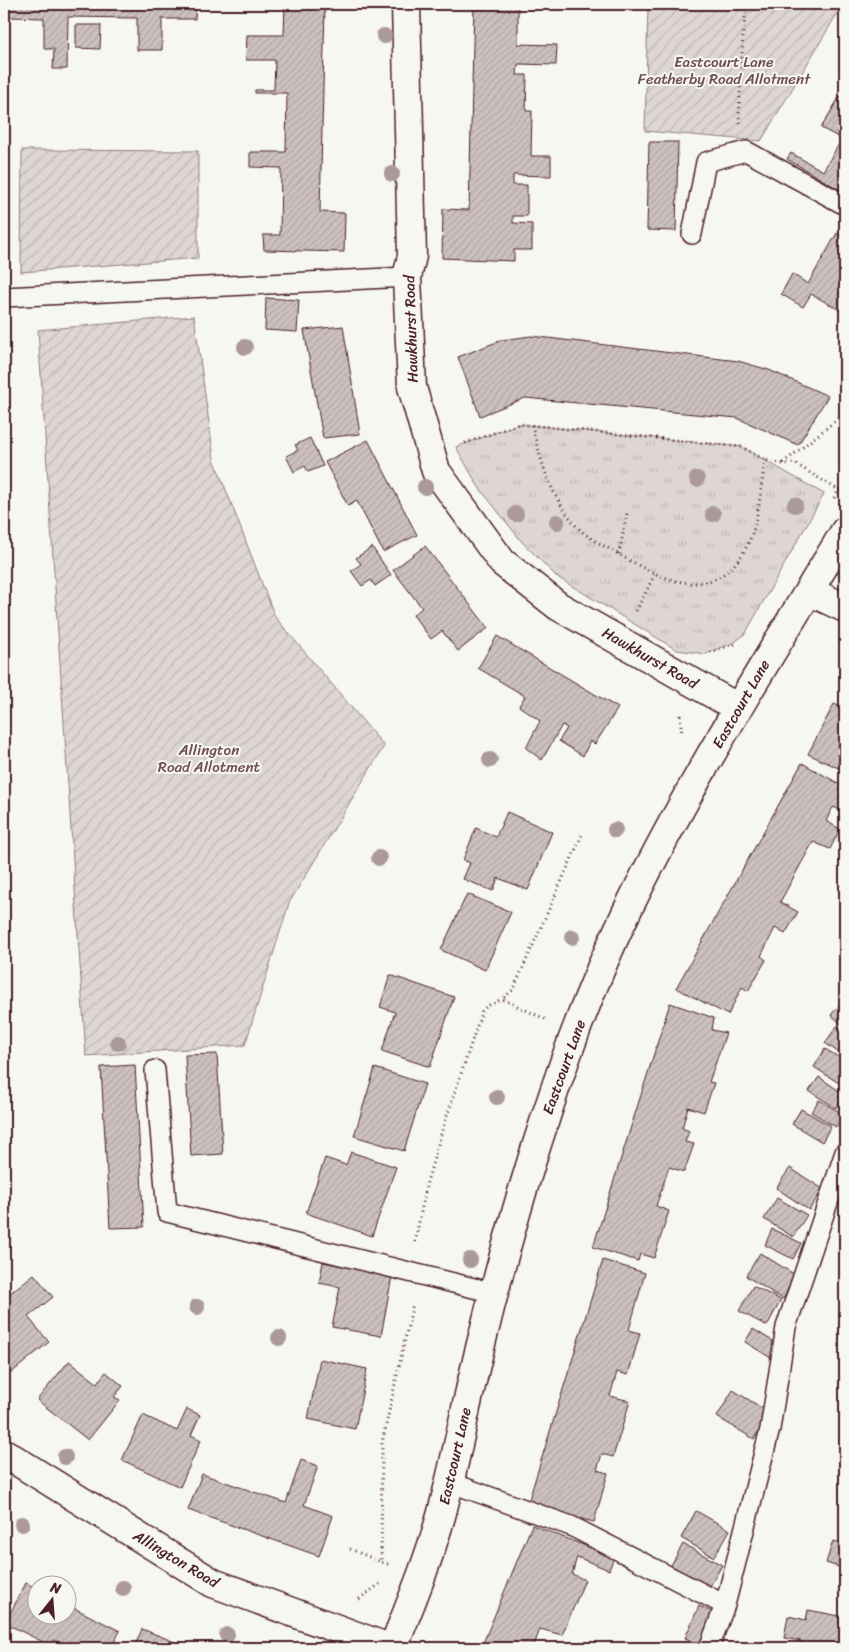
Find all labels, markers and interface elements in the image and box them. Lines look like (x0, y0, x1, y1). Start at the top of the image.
park label: Eastcourt Lane Featherby Road Allotment (638, 49, 811, 92)
street label: Hawkhurst Road (396, 274, 426, 383)
street label: Hawkhurst Road (597, 620, 704, 697)
street label: Eastcourt Lane (705, 654, 777, 754)
park label: Allington Road Allotment (158, 737, 261, 780)
street label: Eastcourt Lane (535, 1016, 593, 1118)
street label: Eastcourt Lane (431, 1404, 479, 1507)
street label: Allington Road (127, 1523, 225, 1596)
north arrow (28, 1574, 78, 1624)
text: N (46, 1574, 64, 1602)

